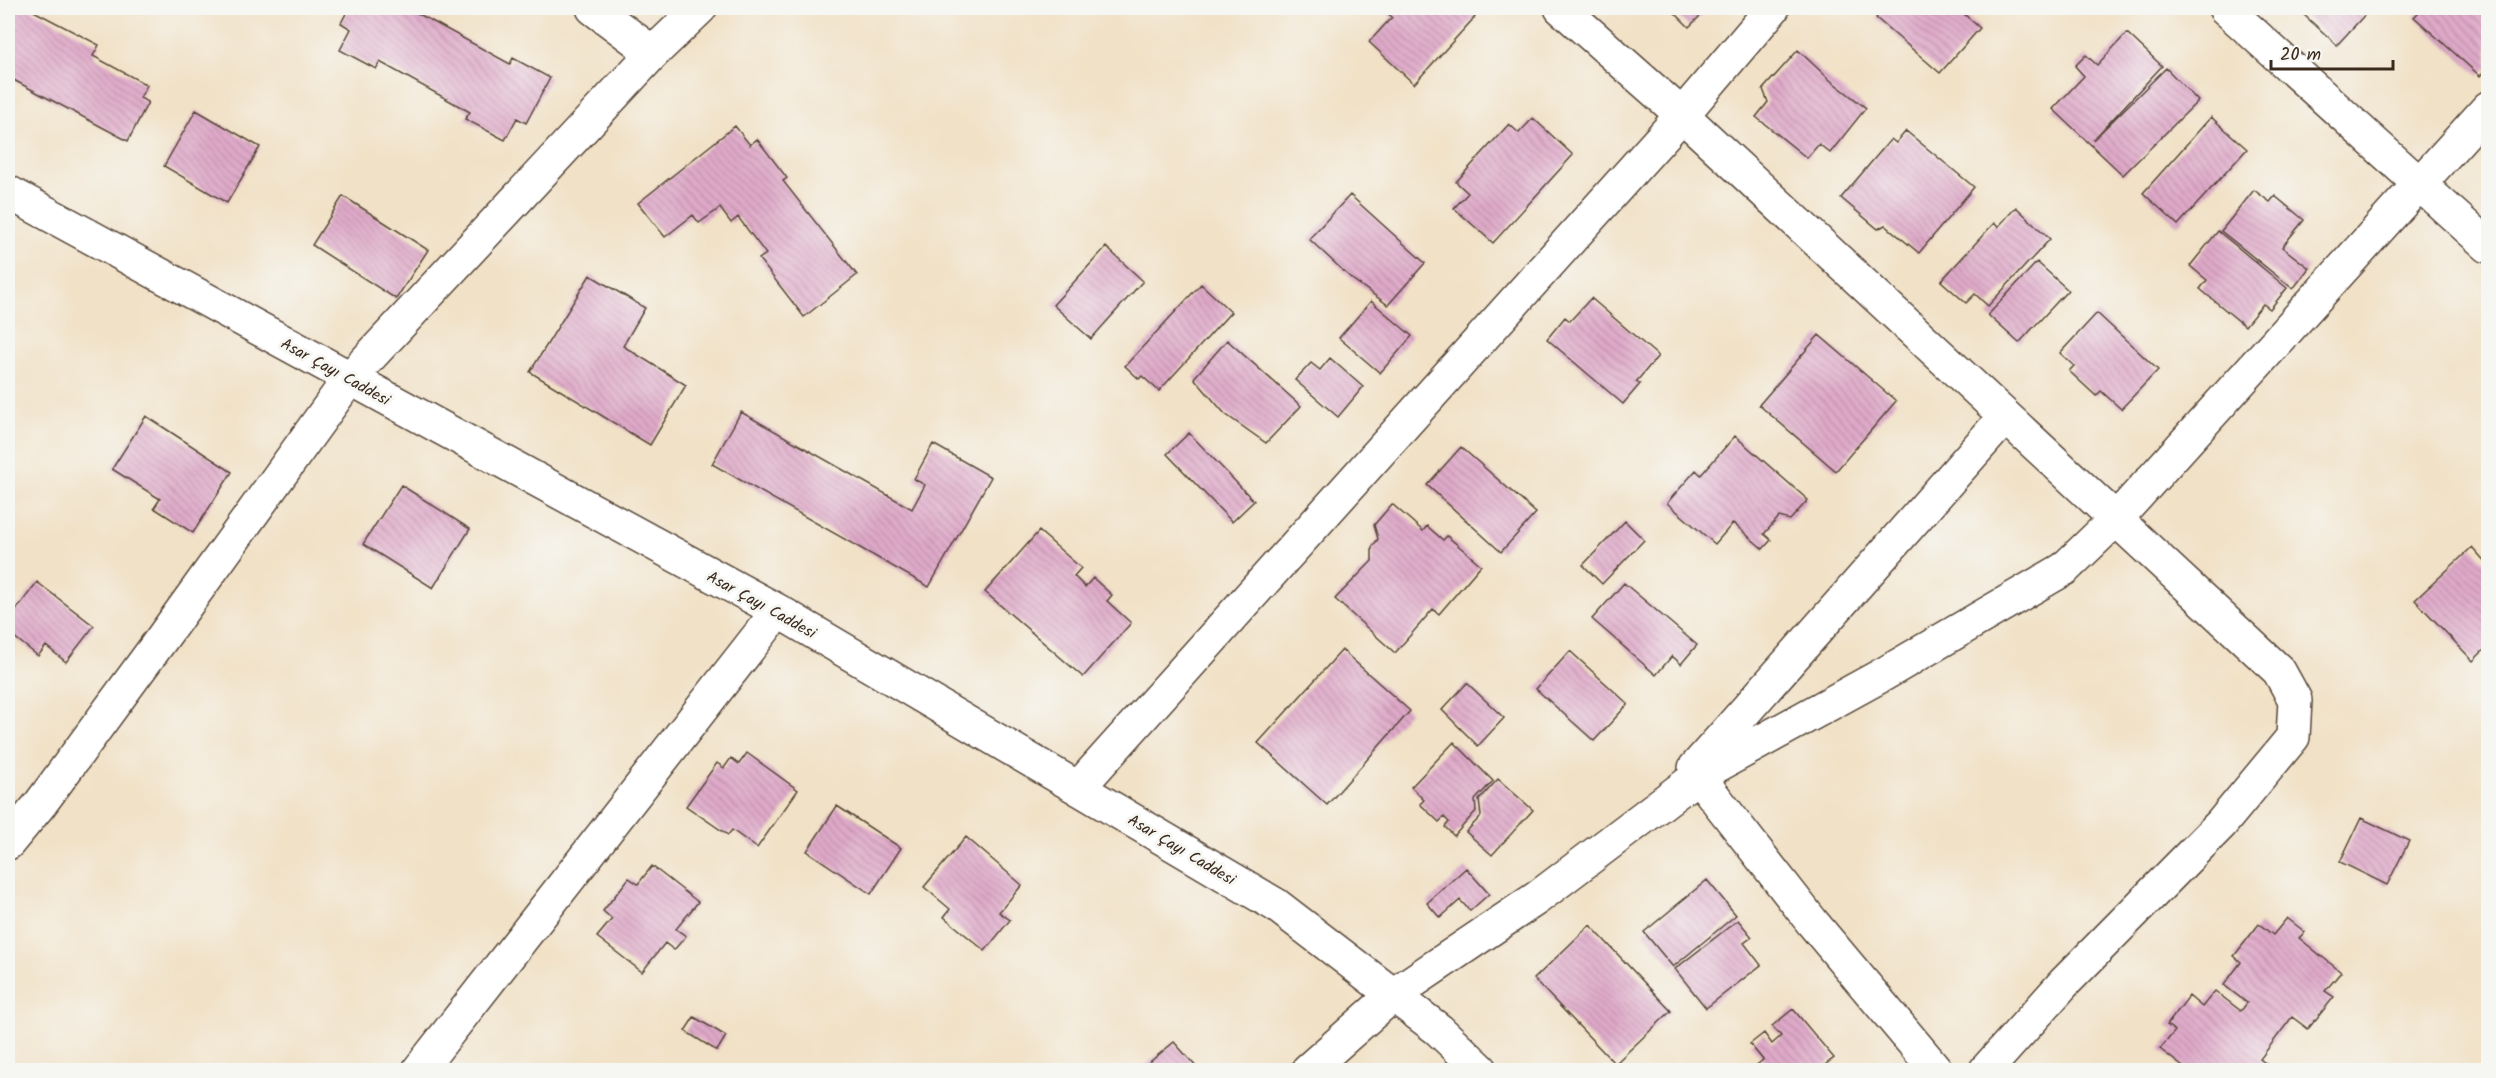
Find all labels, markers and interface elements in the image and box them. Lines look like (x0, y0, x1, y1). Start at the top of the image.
scale bar (2271, 33, 2392, 71)
text: 20 m (2280, 41, 2321, 70)
street label: Asar Çayı Caddesi (276, 332, 396, 413)
street label: Asar Çayı Caddesi (702, 565, 822, 646)
street label: Asar Çayı Caddesi (1123, 808, 1241, 893)

